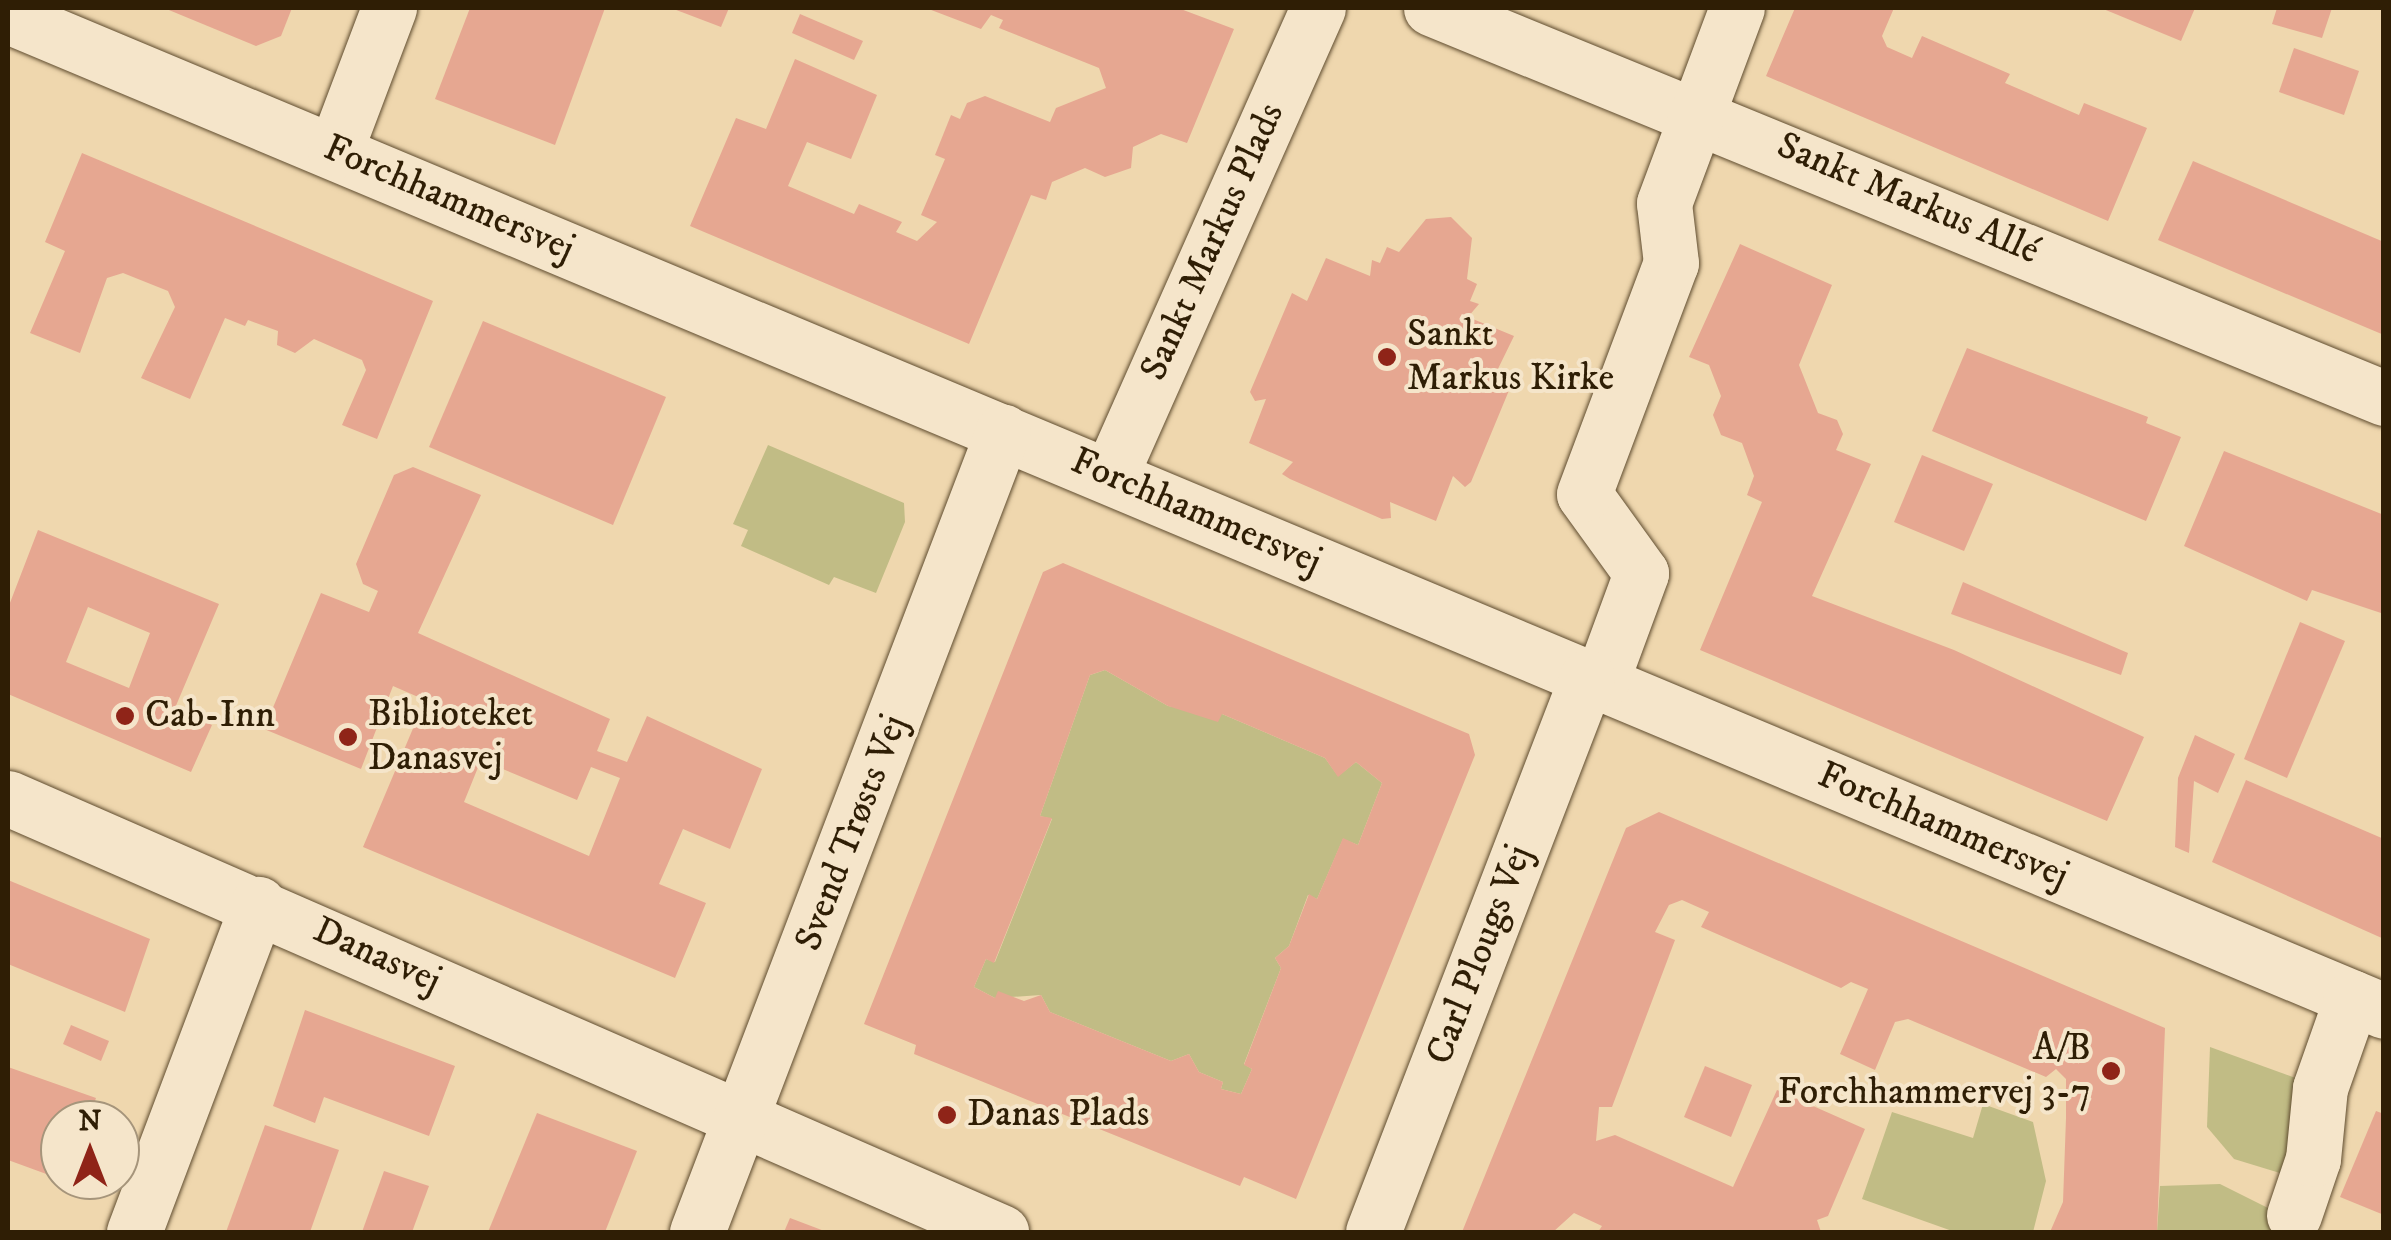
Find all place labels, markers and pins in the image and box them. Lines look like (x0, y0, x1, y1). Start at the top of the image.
place label: Sankt Markus Kirke (1407, 312, 1614, 402)
marker: Sankt Markus Kirke (1376, 346, 1398, 368)
place label: Biblioteket Danasvej (368, 692, 533, 782)
place label: Cab-Inn (145, 693, 275, 739)
marker: Cab-Inn (114, 705, 136, 727)
marker: Biblioteket Danasvej (337, 726, 359, 748)
place label: A/B Forchhammervej 3-7 (1778, 1026, 2091, 1116)
marker: A/B Forchhammervej 3-7 (2100, 1060, 2122, 1082)
place label: Danas Plads (967, 1092, 1149, 1138)
marker: Danas Plads (936, 1104, 958, 1126)

